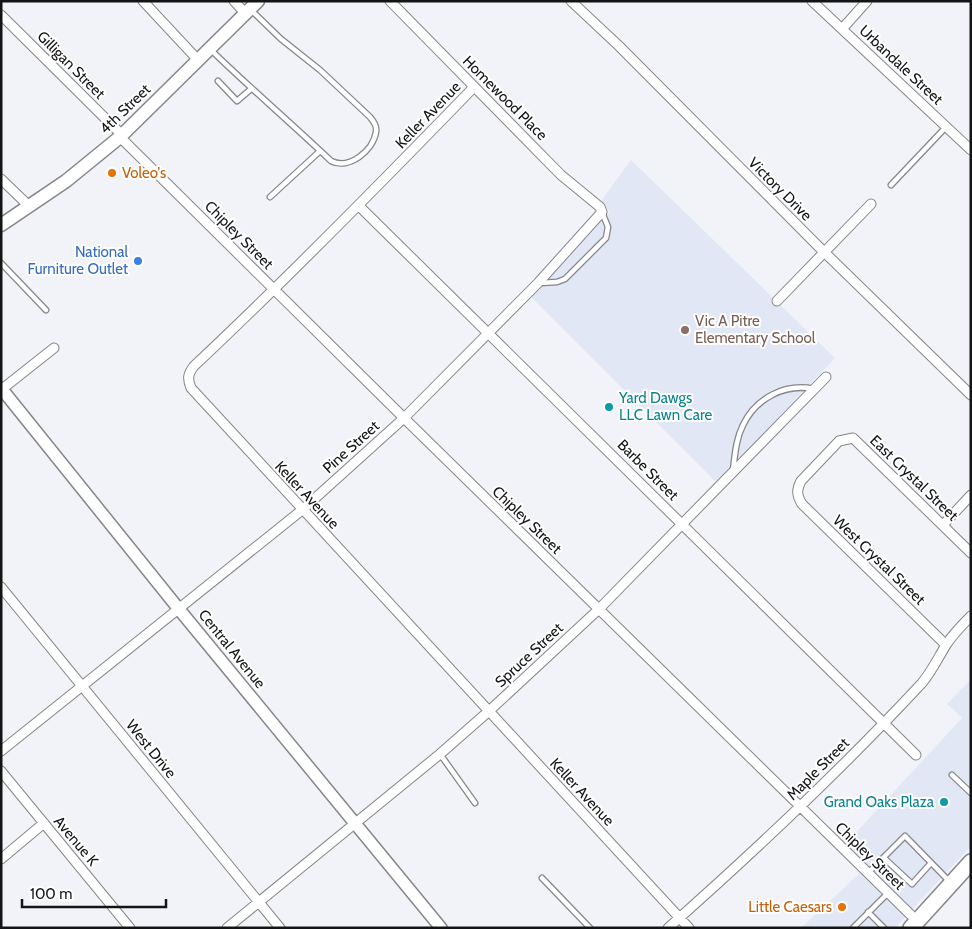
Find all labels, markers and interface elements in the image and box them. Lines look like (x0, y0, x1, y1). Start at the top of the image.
street label: Urbandale Street (855, 22, 947, 108)
street label: Gilligan Street (33, 27, 109, 103)
street label: Homewood Place (459, 52, 551, 144)
street label: Keller Avenue (392, 78, 465, 152)
street label: 4th Street (96, 80, 154, 138)
street label: Victory Drive (745, 154, 816, 225)
place label: Voleo's (122, 164, 166, 182)
marker: Voleo's (106, 167, 118, 179)
street label: Chipley Street (201, 197, 277, 273)
place label: National Furniture Outlet (27, 243, 128, 278)
marker: National Furniture Outlet (132, 255, 144, 267)
place label: Vic A Pitre Elementary School (695, 312, 816, 347)
marker: Vic A Pitre Elementary School (679, 324, 691, 336)
place label: Yard Dawgs LLC Lawn Care (618, 389, 712, 424)
marker: Yard Dawgs LLC Lawn Care (603, 401, 615, 413)
street label: Pine Street (319, 417, 383, 477)
street label: East Crystal Street (866, 431, 962, 525)
street label: Barbe Street (614, 436, 682, 504)
street label: Keller Avenue (271, 457, 343, 533)
street label: Chipley Street (489, 482, 565, 558)
street label: West Crystal Street (829, 511, 929, 609)
street label: Central Avenue (195, 606, 270, 692)
street label: Spruce Street (491, 619, 567, 691)
street label: West Drive (122, 716, 180, 782)
street label: Maple Street (783, 734, 853, 804)
street label: Keller Avenue (546, 754, 618, 830)
place label: Grand Oaks Plaza (824, 793, 935, 811)
marker: Grand Oaks Plaza (938, 796, 950, 808)
street label: Avenue K (50, 812, 102, 870)
street label: Chipley Street (832, 818, 908, 894)
scale bar (22, 876, 166, 908)
text: 100 m (30, 885, 72, 903)
place label: Little Caesars (748, 898, 832, 916)
marker: Little Caesars (836, 901, 848, 913)

